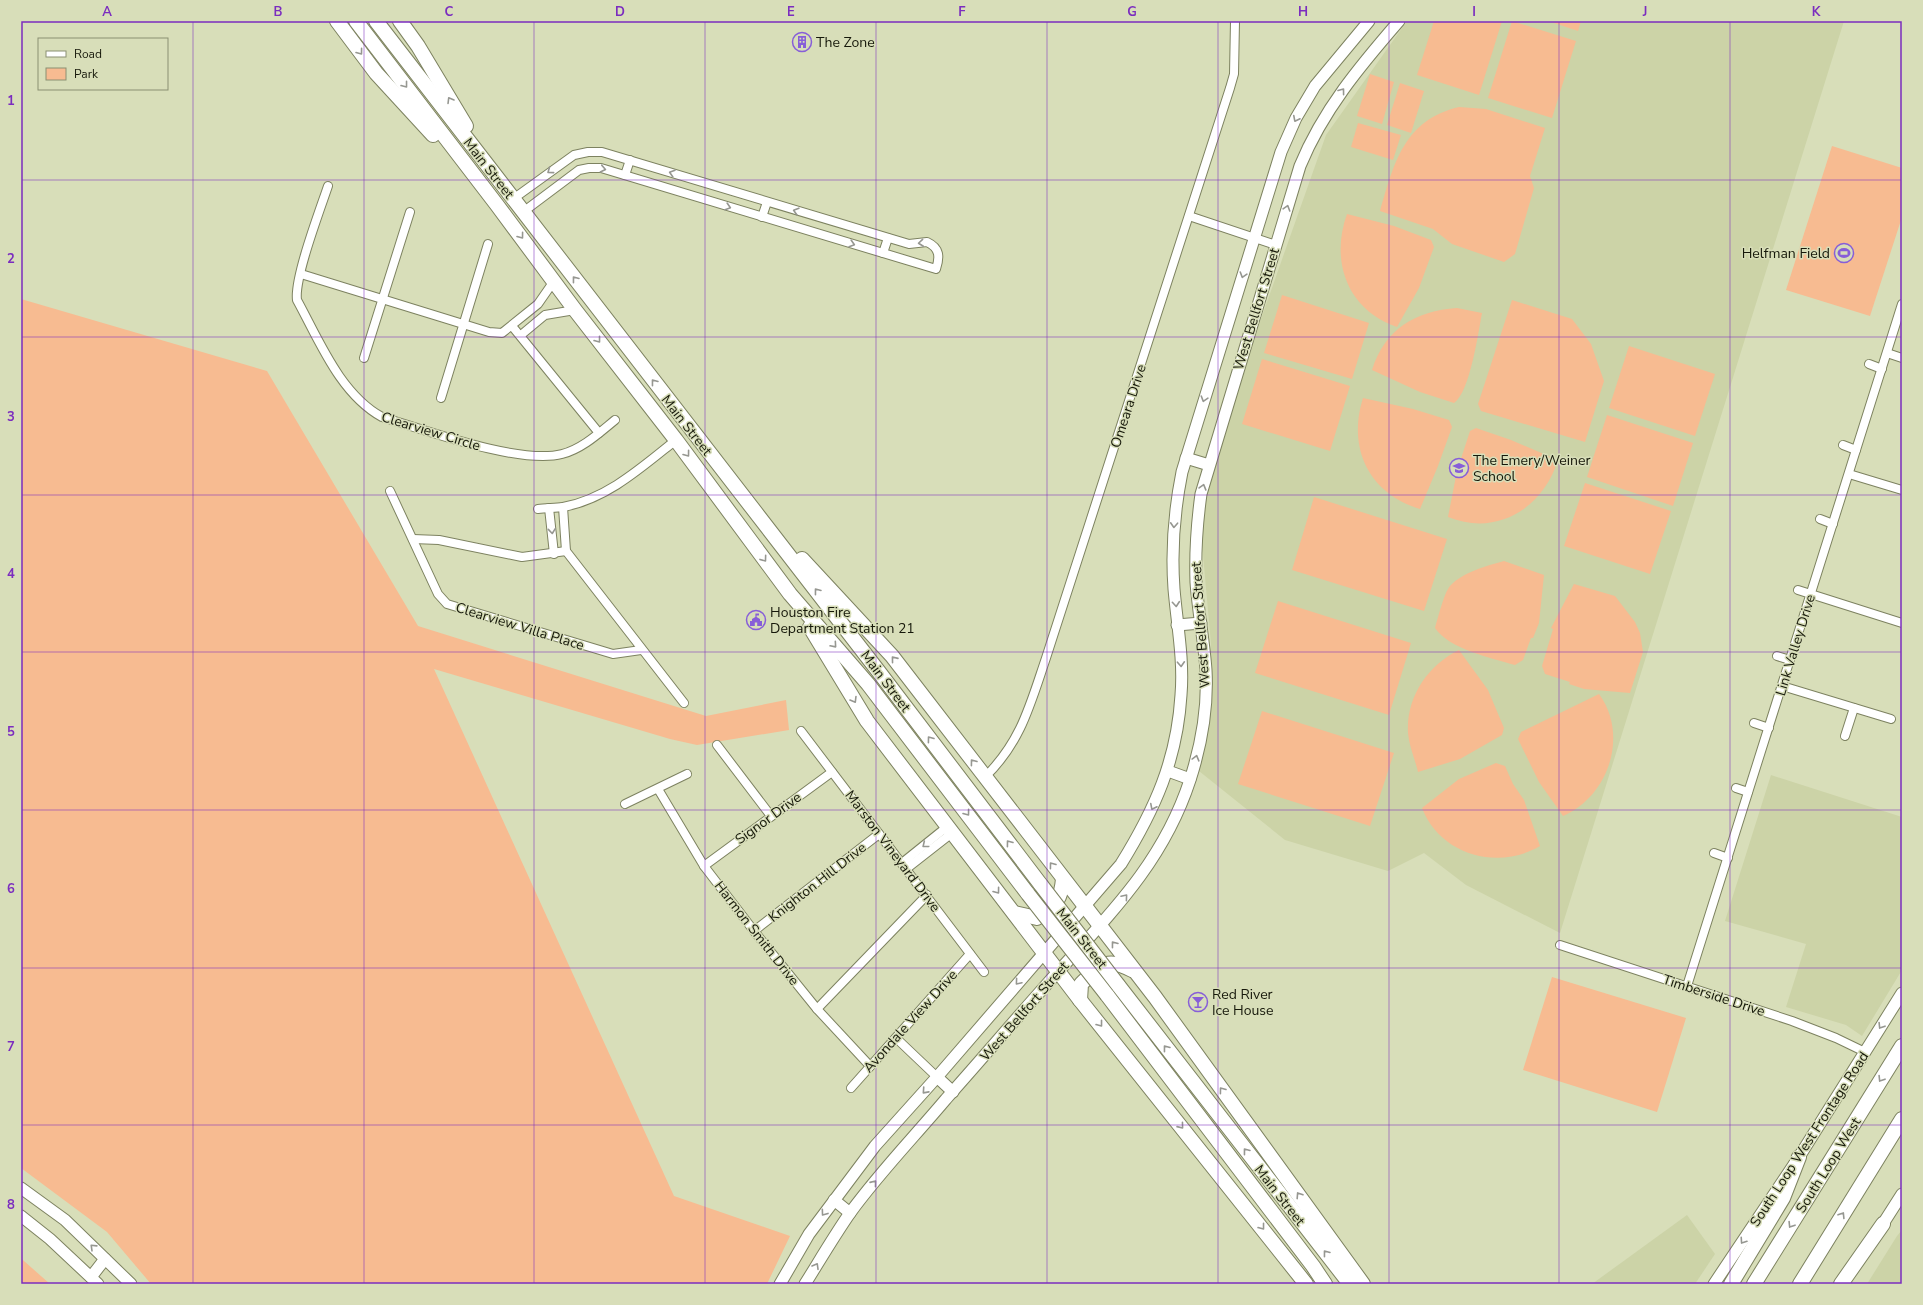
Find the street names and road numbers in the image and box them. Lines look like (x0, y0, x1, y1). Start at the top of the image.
street label: Main Street (459, 134, 518, 203)
street label: West Bellfort Street (1229, 246, 1284, 372)
street label: Omeara Drive (1106, 362, 1151, 450)
street label: Main Street (657, 391, 716, 460)
street label: Clearview Circle (379, 407, 483, 456)
street label: West Bellfort Street (1187, 561, 1214, 689)
street label: Link Valley Drive (1771, 592, 1820, 698)
street label: Clearview Villa Place (453, 598, 586, 655)
street label: Main Street (856, 647, 915, 716)
street label: Marston Vineyard Drive (841, 787, 945, 916)
street label: Signor Drive (731, 788, 805, 849)
street label: Knighton Hill Drive (764, 838, 870, 927)
street label: Harmon Smith Drive (710, 877, 803, 990)
street label: Main Street (1052, 904, 1111, 973)
street label: West Bellfort Street (976, 957, 1073, 1065)
street label: Avondale View Drive (859, 966, 962, 1077)
street label: Timberside Drive (1660, 970, 1767, 1021)
street label: South Loop West Frontage Road (1746, 1048, 1872, 1230)
street label: South Loop West (1792, 1114, 1864, 1216)
street label: Main Street (1250, 1161, 1309, 1230)

